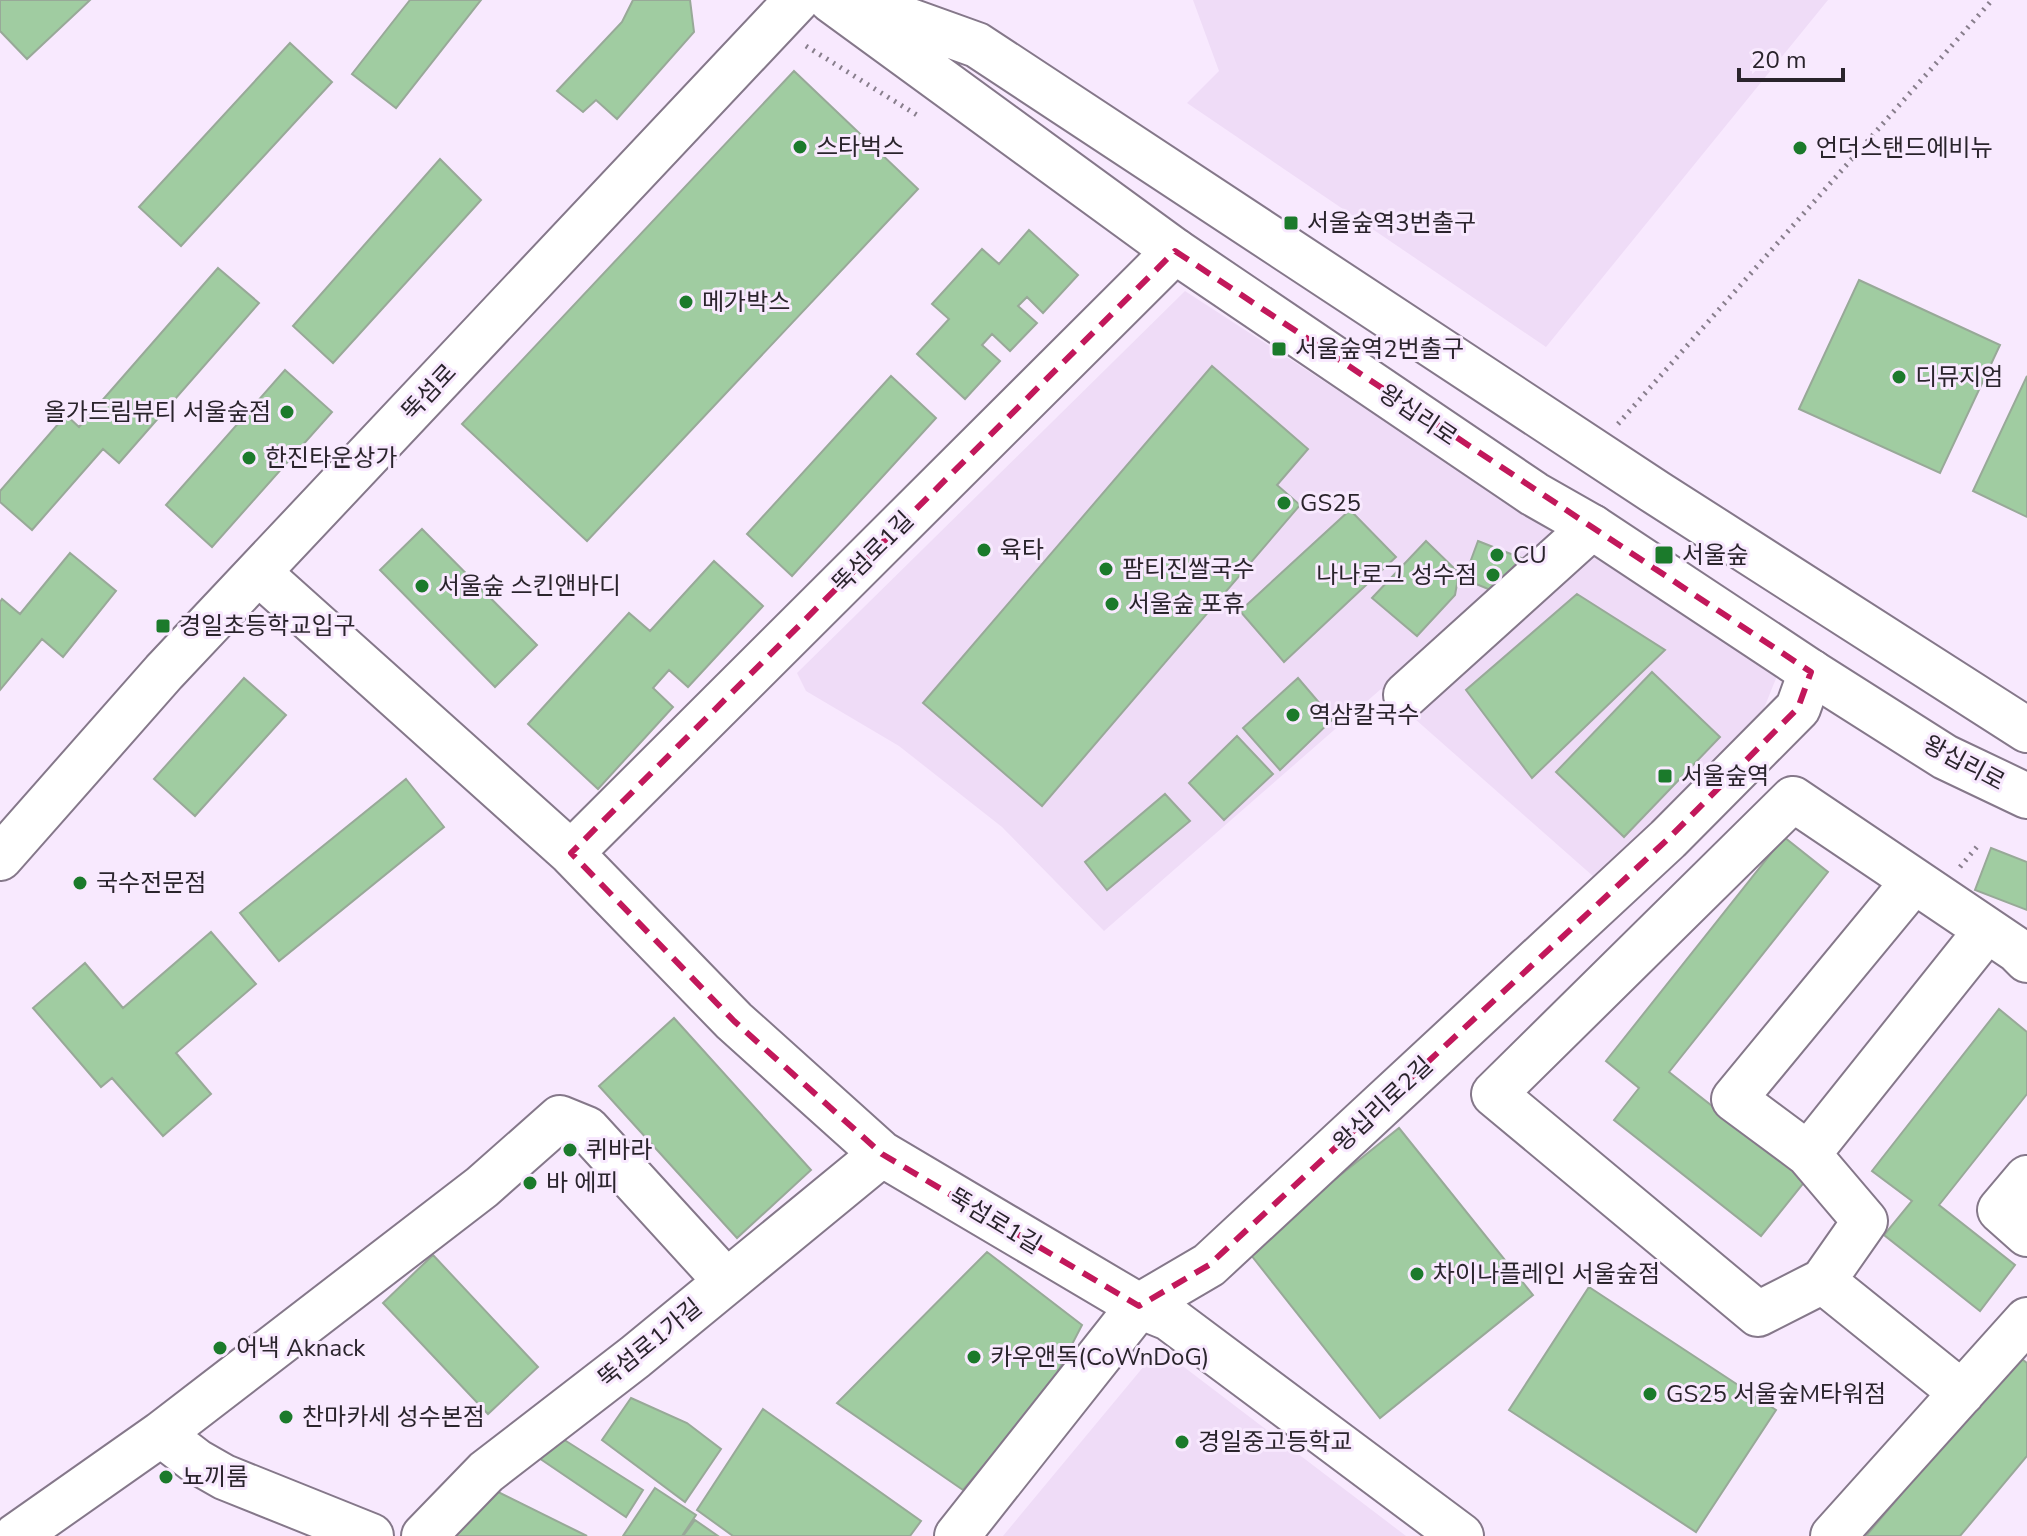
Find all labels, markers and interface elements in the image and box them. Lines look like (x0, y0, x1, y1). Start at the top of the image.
scale bar (1739, 32, 1843, 82)
text: 20 m (1751, 44, 1807, 76)
place label: 스타벅스 (816, 131, 904, 163)
place label: 언더스탠드에비뉴 (1816, 132, 1993, 164)
marker: 스타벅스 (791, 138, 809, 156)
marker: 언더스탠드에비뉴 (1791, 139, 1809, 157)
place label: 서울숲역3번출구 (1307, 207, 1476, 239)
marker: 서울숲역3번출구 (1282, 214, 1300, 232)
place label: 메가박스 (702, 286, 790, 318)
marker: 메가박스 (677, 293, 695, 311)
place label: 서울숲역2번출구 (1295, 333, 1464, 365)
marker: 서울숲역2번출구 (1270, 340, 1288, 358)
street label: 뚝섬로 (395, 357, 463, 427)
place label: 디뮤지엄 (1915, 361, 2003, 393)
marker: 디뮤지엄 (1890, 368, 1908, 386)
street label: 왕십리로 (1372, 377, 1464, 453)
place label: 올가드림뷰티 서울숲점 (44, 396, 271, 428)
marker: 올가드림뷰티 서울숲점 (278, 403, 296, 421)
place label: 한진타운상가 (265, 442, 397, 474)
marker: 한진타운상가 (240, 449, 258, 467)
place label: GS25 (1300, 487, 1361, 519)
marker: GS25 (1275, 494, 1293, 512)
street label: 뚝섬로1길 (825, 504, 921, 600)
place label: 육타 (1000, 534, 1044, 566)
place label: CU (1513, 539, 1547, 571)
place label: 서울숲 (1682, 539, 1748, 571)
marker: 육타 (975, 541, 993, 559)
marker: 서울숲 (1653, 544, 1675, 566)
marker: CU (1488, 546, 1506, 564)
place label: 팜티진쌀국수 (1122, 553, 1254, 585)
place label: 나나로그 성수점 (1316, 559, 1477, 591)
marker: 팜티진쌀국수 (1097, 560, 1115, 578)
marker: 나나로그 성수점 (1484, 566, 1502, 584)
place label: 서울숲 스킨앤바디 (438, 570, 621, 602)
marker: 서울숲 스킨앤바디 (413, 577, 431, 595)
place label: 서울숲 포휴 (1128, 588, 1245, 620)
marker: 서울숲 포휴 (1103, 595, 1121, 613)
place label: 경일초등학교입구 (179, 610, 356, 642)
marker: 경일초등학교입구 (154, 617, 172, 635)
place label: 역삼칼국수 (1309, 699, 1419, 731)
marker: 역삼칼국수 (1284, 706, 1302, 724)
street label: 왕십리로 (1917, 728, 2011, 798)
place label: 서울숲역 (1681, 760, 1769, 792)
marker: 서울숲역 (1656, 767, 1674, 785)
place label: 국수전문점 (96, 867, 206, 899)
marker: 국수전문점 (71, 874, 89, 892)
street label: 왕십리로2길 (1326, 1050, 1440, 1158)
place label: 퀴바라 (586, 1134, 652, 1166)
marker: 퀴바라 (561, 1141, 579, 1159)
place label: 바 에피 (546, 1167, 618, 1199)
marker: 바 에피 (521, 1174, 539, 1192)
street label: 뚝섬로1길 (943, 1181, 1047, 1261)
place label: 차이나플레인 서울숲점 (1433, 1258, 1660, 1290)
marker: 차이나플레인 서울숲점 (1408, 1265, 1426, 1283)
street label: 뚝섬로1가길 (591, 1291, 709, 1395)
place label: 어낵 Aknack (236, 1332, 366, 1364)
marker: 어낵 Aknack (211, 1339, 229, 1357)
place label: 카우앤독(CoWnDoG) (990, 1341, 1209, 1373)
marker: 카우앤독(CoWnDoG) (965, 1348, 983, 1366)
place label: GS25 서울숲M타워점 (1666, 1378, 1886, 1410)
marker: GS25 서울숲M타워점 (1641, 1385, 1659, 1403)
place label: 찬마카세 성수본점 (302, 1401, 485, 1433)
marker: 찬마카세 성수본점 (277, 1408, 295, 1426)
place label: 경일중고등학교 (1198, 1426, 1353, 1458)
marker: 경일중고등학교 (1173, 1433, 1191, 1451)
place label: 뇨끼룸 (182, 1461, 248, 1493)
marker: 뇨끼룸 (157, 1468, 175, 1486)

